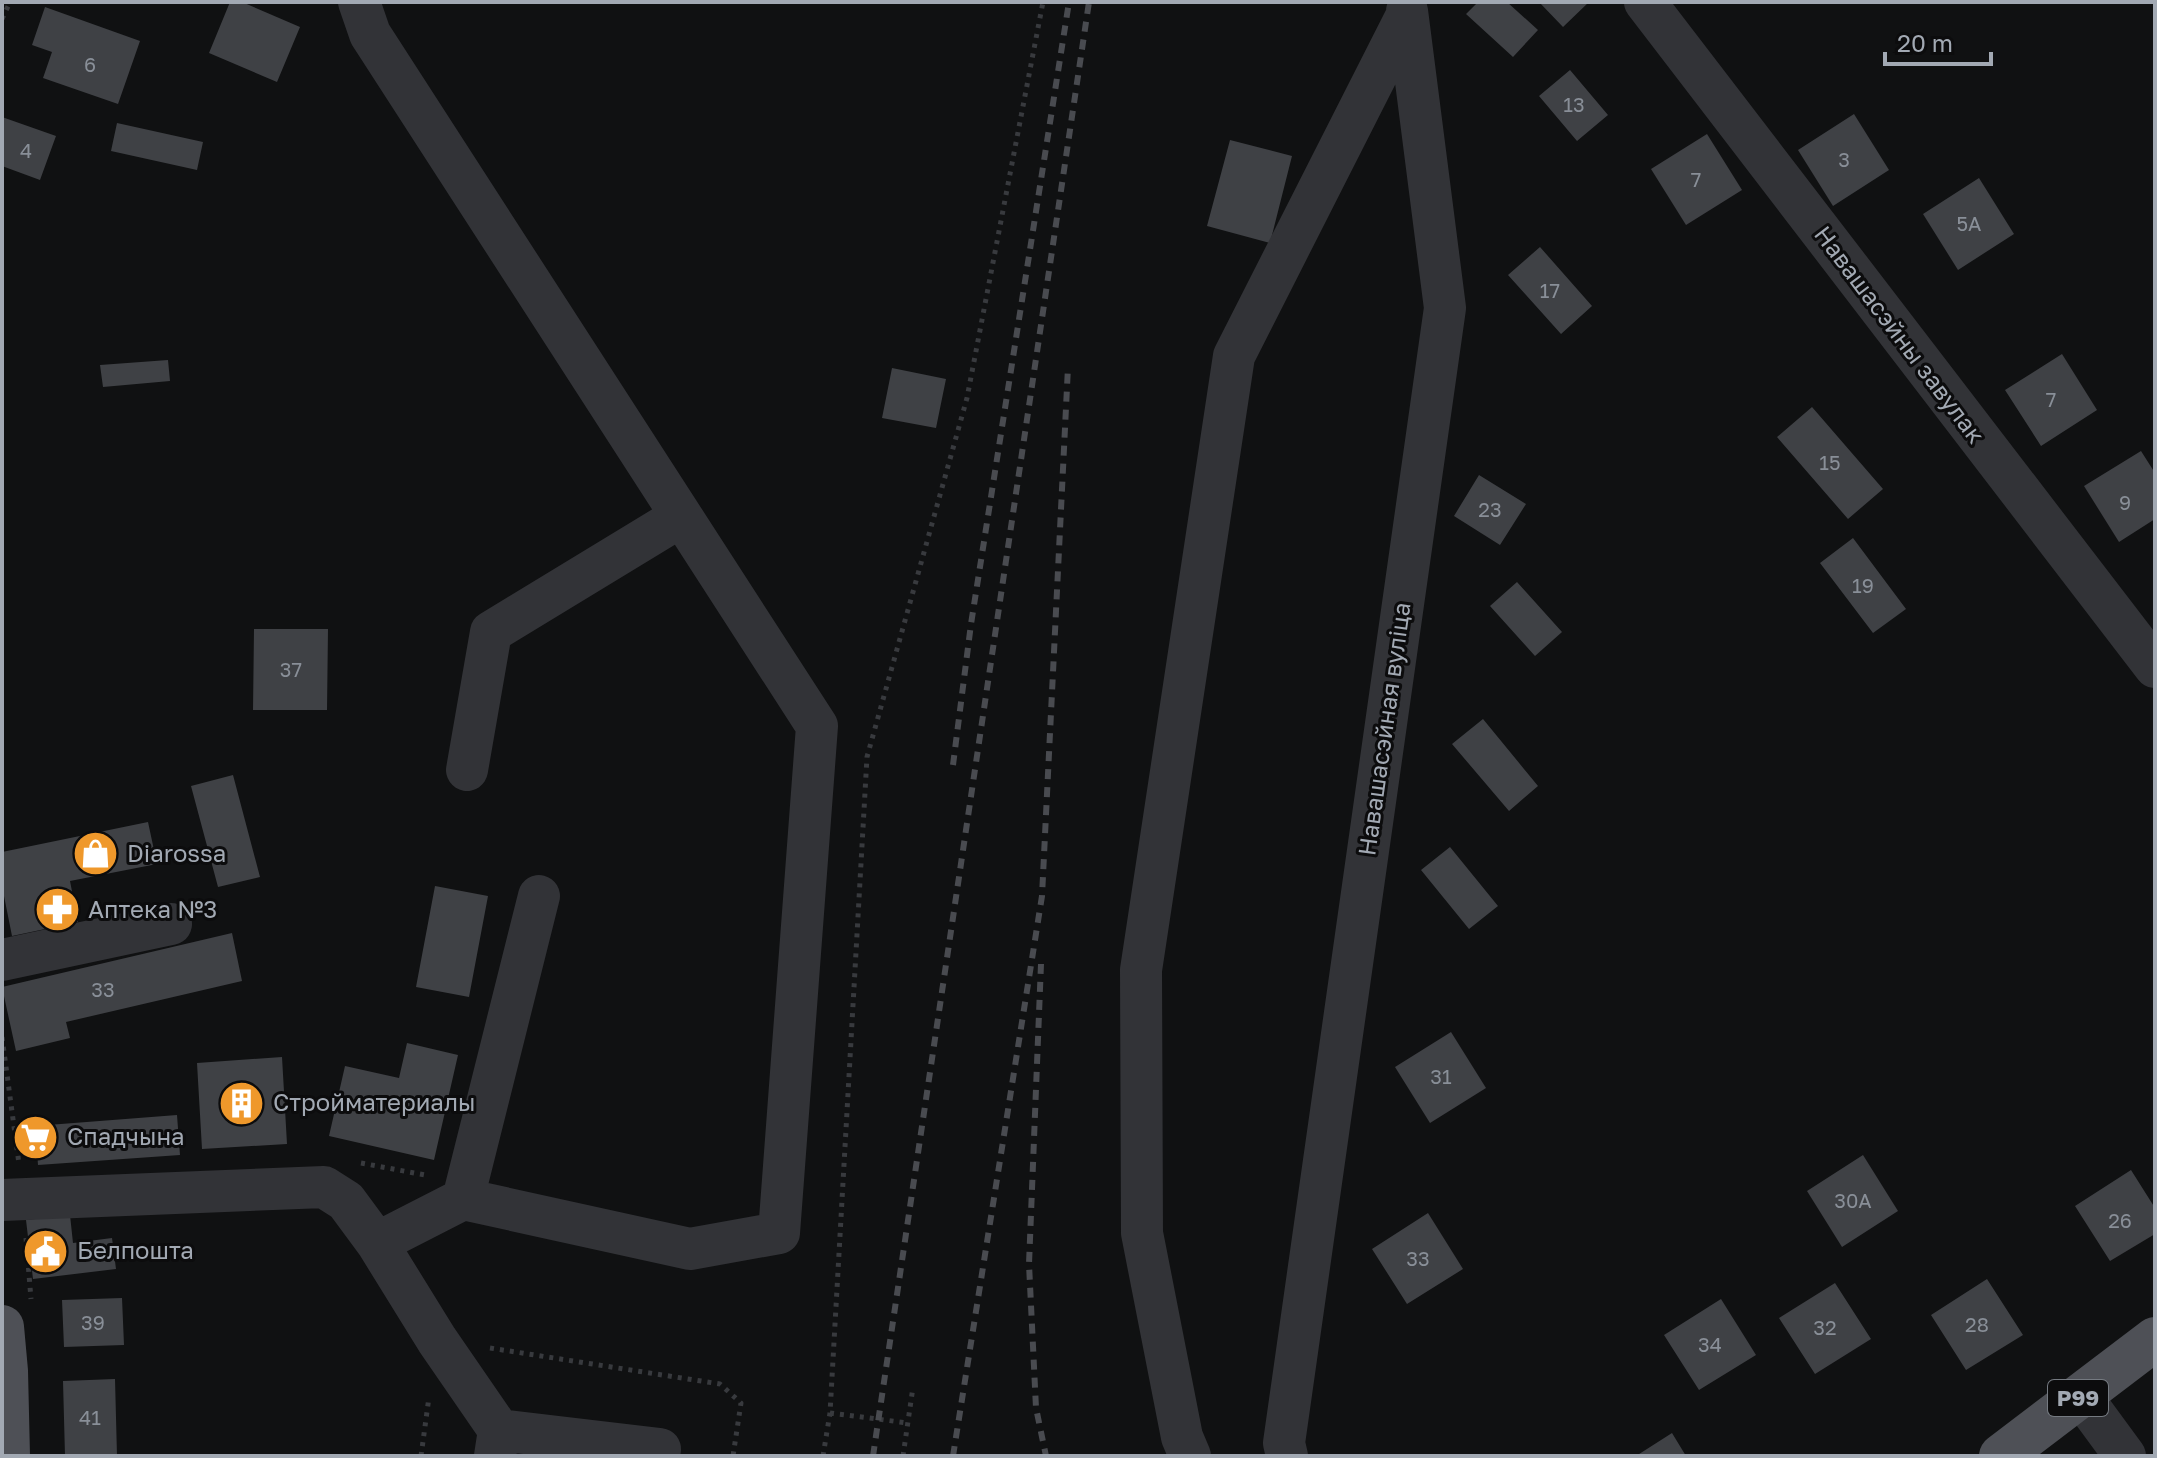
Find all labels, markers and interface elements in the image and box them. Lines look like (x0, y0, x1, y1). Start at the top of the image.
scale bar (1885, 16, 1991, 66)
text: 20 m (1897, 28, 1953, 57)
house number: 6 (84, 52, 96, 76)
house number: 13 (1563, 92, 1585, 116)
house number: 4 (20, 138, 32, 162)
house number: 3 (1838, 147, 1850, 171)
house number: 7 (1691, 167, 1701, 191)
house number: 5А (1957, 211, 1982, 235)
street label: Навашасэйны завулак (1809, 220, 1991, 449)
house number: 17 (1540, 278, 1560, 302)
house number: 7 (2046, 387, 2056, 411)
house number: 15 (1819, 450, 1841, 474)
house number: 9 (2119, 490, 2131, 514)
house number: 23 (1478, 497, 1502, 521)
house number: 19 (1852, 573, 1874, 597)
street label: Навашасэйная вуліца (1351, 600, 1416, 857)
house number: 37 (280, 657, 302, 681)
shop icon: Diarossa (72, 830, 120, 878)
place label: Diarossa (127, 838, 226, 867)
pharmacy icon: Аптека №3 (33, 886, 81, 934)
place label: Аптека №3 (88, 894, 217, 923)
house number: 33 (91, 977, 115, 1001)
house number: 31 (1430, 1064, 1452, 1088)
building icon: Стройматериалы (218, 1079, 266, 1127)
place label: Стройматериалы (273, 1087, 475, 1116)
supermarket icon: Спадчына (12, 1113, 60, 1161)
place label: Спадчына (67, 1121, 185, 1150)
house number: 30А (1834, 1188, 1872, 1212)
house number: 26 (2108, 1208, 2132, 1232)
public building icon: Белпошта (22, 1227, 70, 1275)
place label: Белпошта (77, 1235, 194, 1264)
house number: 33 (1406, 1246, 1430, 1270)
house number: 39 (81, 1310, 105, 1334)
house number: 28 (1965, 1312, 1989, 1336)
house number: 32 (1813, 1315, 1837, 1339)
house number: 34 (1698, 1332, 1722, 1356)
road number: Р99 (2048, 1380, 2108, 1416)
house number: 41 (79, 1405, 101, 1429)

